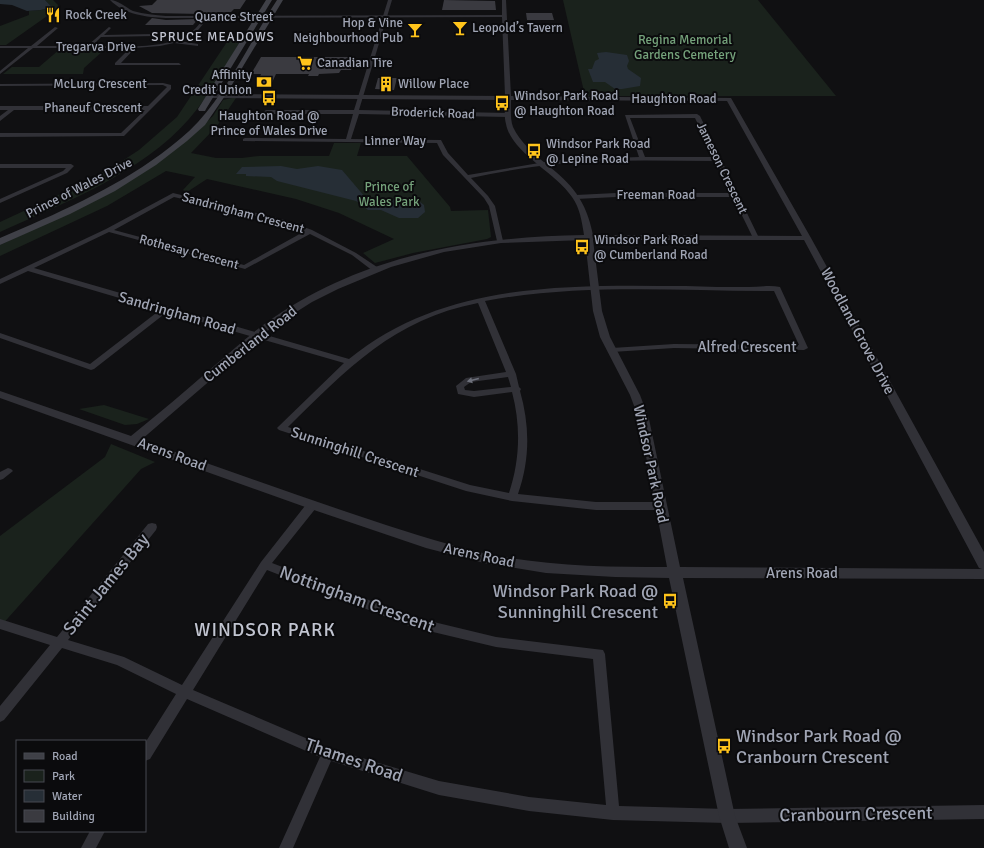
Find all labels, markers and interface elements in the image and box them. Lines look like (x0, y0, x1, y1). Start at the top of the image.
restaurant icon: Rock Creek (44, 6, 62, 24)
place label: Rock Creek (65, 7, 127, 23)
street label: Quance Street (195, 9, 274, 25)
place label: Hop & Vine Neighbourhood Pub (293, 15, 403, 46)
bar icon: Leopold’s Tavern (451, 19, 469, 37)
place label: Leopold’s Tavern (472, 20, 563, 36)
bar icon: Hop & Vine Neighbourhood Pub (406, 21, 424, 39)
district label: SPRUCE MEADOWS (151, 29, 275, 45)
park label: Regina Memorial Gardens Cemetery (634, 32, 736, 63)
street label: Tregarva Drive (56, 39, 136, 55)
supermarket icon: Canadian Tire (296, 54, 314, 72)
place label: Canadian Tire (317, 55, 393, 71)
place label: Affinity Credit Union (182, 67, 252, 98)
bank icon: Affinity Credit Union (255, 73, 273, 91)
building icon: Willow Place (377, 75, 395, 93)
street label: McLurg Crescent (53, 76, 147, 92)
place label: Willow Place (398, 76, 469, 92)
place label: Windsor Park Road @ Haughton Road (514, 88, 618, 119)
bus stop icon: Haughton Road @ Prince of Wales Drive (260, 89, 278, 107)
street label: Haughton Road (631, 91, 717, 107)
bus stop icon: Windsor Park Road @ Haughton Road (493, 94, 511, 112)
street label: Phaneuf Crescent (44, 100, 142, 116)
street label: Broderick Road (391, 104, 475, 122)
place label: Haughton Road @ Prince of Wales Drive (210, 108, 328, 139)
street label: Jameson Crescent (693, 119, 751, 217)
street label: Linner Way (364, 133, 426, 149)
place label: Windsor Park Road @ Lepine Road (546, 136, 650, 167)
bus stop icon: Windsor Park Road @ Lepine Road (525, 142, 543, 160)
street label: Prince of Wales Drive (23, 154, 135, 222)
park label: Prince of Wales Park (359, 179, 420, 210)
street label: Freeman Road (617, 187, 695, 203)
street label: Sandringham Crescent (180, 189, 306, 237)
street label: Rothesay Crescent (138, 231, 241, 273)
place label: Windsor Park Road @ Cumberland Road (594, 232, 708, 263)
bus stop icon: Windsor Park Road @ Cumberland Road (573, 238, 591, 256)
street label: Woodland Grove Drive (817, 265, 899, 397)
street label: Sandringham Road (116, 288, 238, 338)
street label: Cumberland Road (200, 302, 300, 386)
street label: Alfred Crescent (698, 338, 796, 356)
one-way arrow (467, 377, 479, 383)
street label: Windsor Park Road (630, 403, 672, 525)
street label: Sunninghill Crescent (289, 423, 421, 481)
street label: Arens Road (135, 433, 209, 475)
street label: Saint James Bay (58, 528, 154, 639)
street label: Arens Road (442, 539, 516, 571)
street label: Nottingham Crescent (277, 561, 437, 637)
street label: Arens Road (766, 564, 838, 582)
place label: Windsor Park Road @ Sunninghill Crescent (493, 580, 658, 623)
bus stop icon: Windsor Park Road @ Sunninghill Crescent (661, 592, 679, 610)
district label: WINDSOR PARK (194, 618, 336, 642)
place label: Windsor Park Road @ Cranbourn Crescent (736, 725, 901, 768)
street label: Thames Road (302, 733, 406, 787)
bus stop icon: Windsor Park Road @ Cranbourn Crescent (715, 737, 733, 755)
legend (16, 740, 146, 832)
text: Road (52, 749, 78, 764)
text: Park (52, 769, 75, 784)
text: Water (52, 789, 83, 804)
street label: Cranbourn Crescent (779, 802, 933, 826)
text: Building (52, 809, 95, 824)

